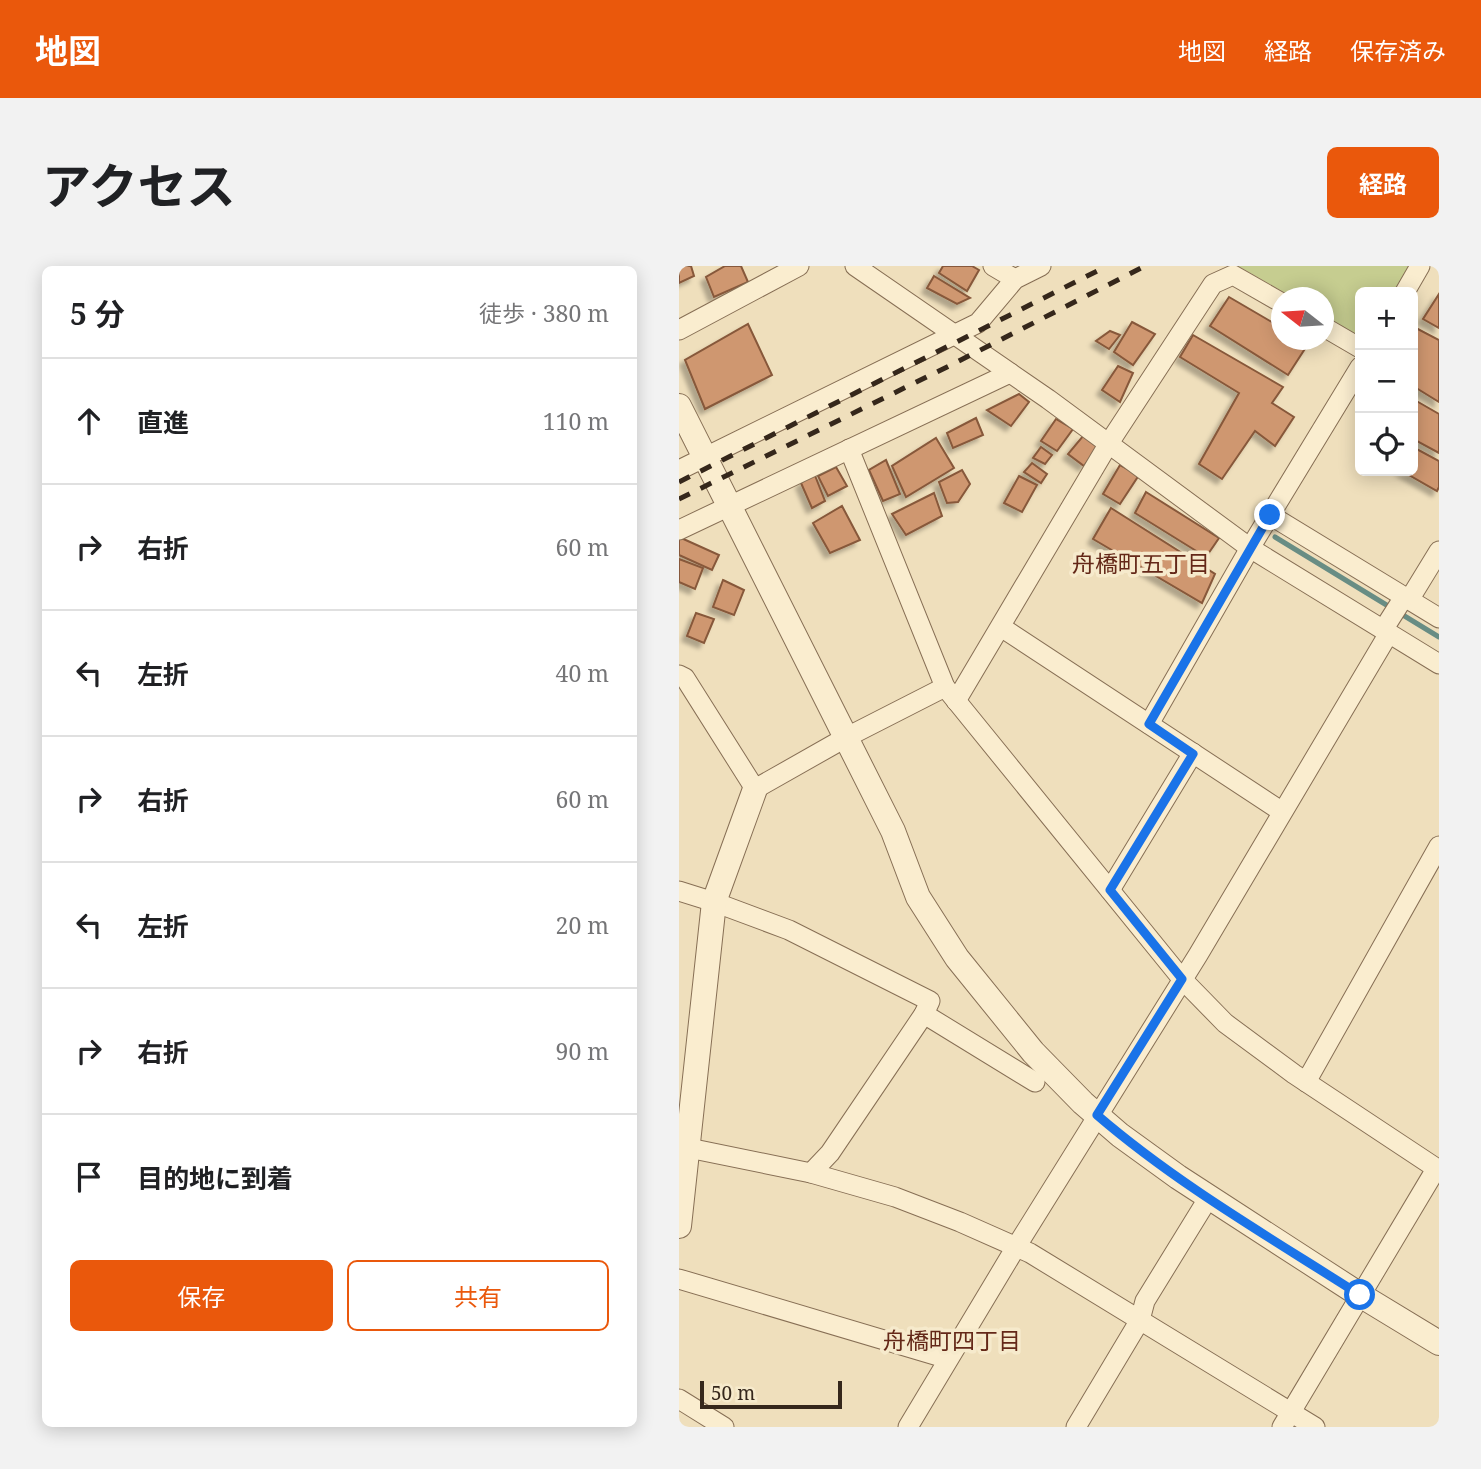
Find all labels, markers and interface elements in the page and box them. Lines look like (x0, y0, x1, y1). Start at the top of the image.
text: 地図 (35, 28, 101, 73)
text: 地図 (1178, 34, 1226, 67)
text: 経路 (1264, 34, 1312, 67)
text: 保存済み (1350, 34, 1446, 67)
button: 経路 (1327, 147, 1439, 218)
text: アクセス (42, 152, 236, 218)
north arrow (1271, 287, 1334, 350)
map controls (1355, 287, 1418, 476)
button: + (1355, 287, 1418, 350)
text: 5 分 (70, 293, 125, 334)
text: 徒歩 · 380 m (479, 297, 609, 329)
button: − (1355, 350, 1418, 413)
icon: ahead (70, 402, 108, 440)
text: 直進 (137, 404, 189, 440)
text: 110 m (543, 405, 609, 437)
button: locate (1355, 413, 1418, 476)
route end (1254, 499, 1285, 530)
icon: right (70, 528, 108, 566)
text: 右折 (137, 530, 189, 566)
text: 60 m (556, 531, 609, 563)
district label: 舟橋町五丁目 (1072, 547, 1210, 579)
icon: left (70, 654, 108, 692)
text: 左折 (137, 656, 189, 692)
text: 40 m (556, 657, 609, 689)
icon: right (70, 780, 108, 818)
text: 右折 (137, 782, 189, 818)
text: 60 m (556, 783, 609, 815)
icon: left (70, 906, 108, 944)
text: 左折 (137, 908, 189, 944)
text: 20 m (556, 909, 609, 941)
icon: right (70, 1032, 108, 1070)
text: 右折 (137, 1034, 189, 1070)
text: 90 m (556, 1035, 609, 1067)
icon: arrive (70, 1158, 108, 1196)
text: 目的地に到着 (137, 1160, 293, 1196)
button: 保存 (70, 1260, 333, 1331)
button: 共有 (347, 1260, 609, 1331)
route start (1344, 1279, 1375, 1310)
district label: 舟橋町四丁目 (883, 1324, 1021, 1356)
scale bar (700, 1378, 842, 1410)
text: 50 m (711, 1380, 755, 1406)

